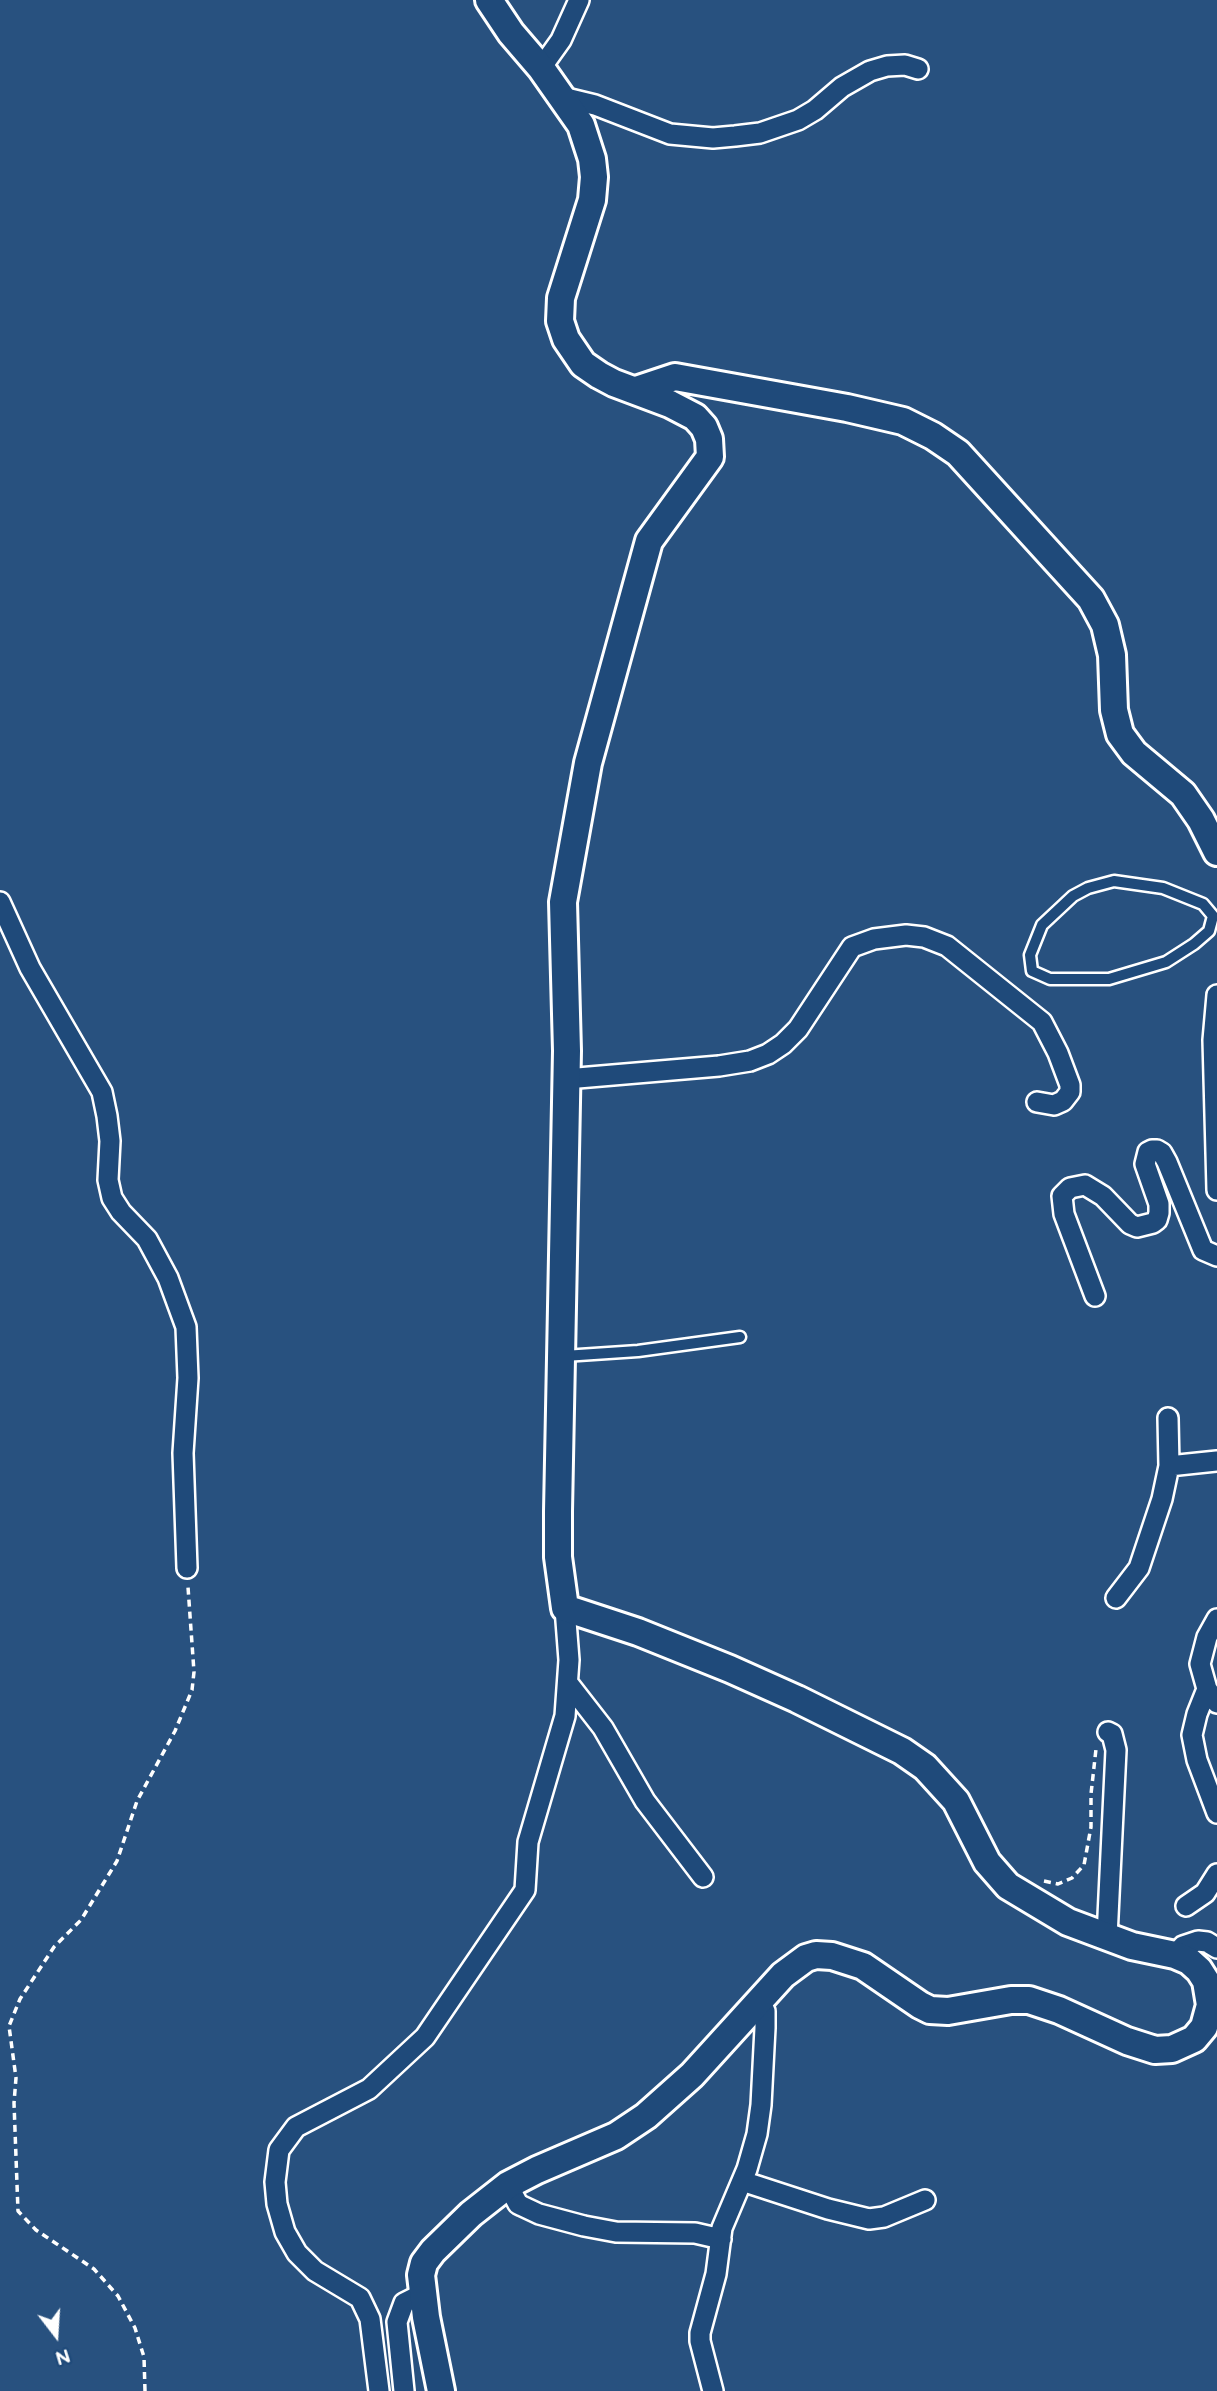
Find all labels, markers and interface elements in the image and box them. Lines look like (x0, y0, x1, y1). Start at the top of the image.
north arrow (21, 2300, 91, 2370)
text: N (52, 2342, 72, 2369)

